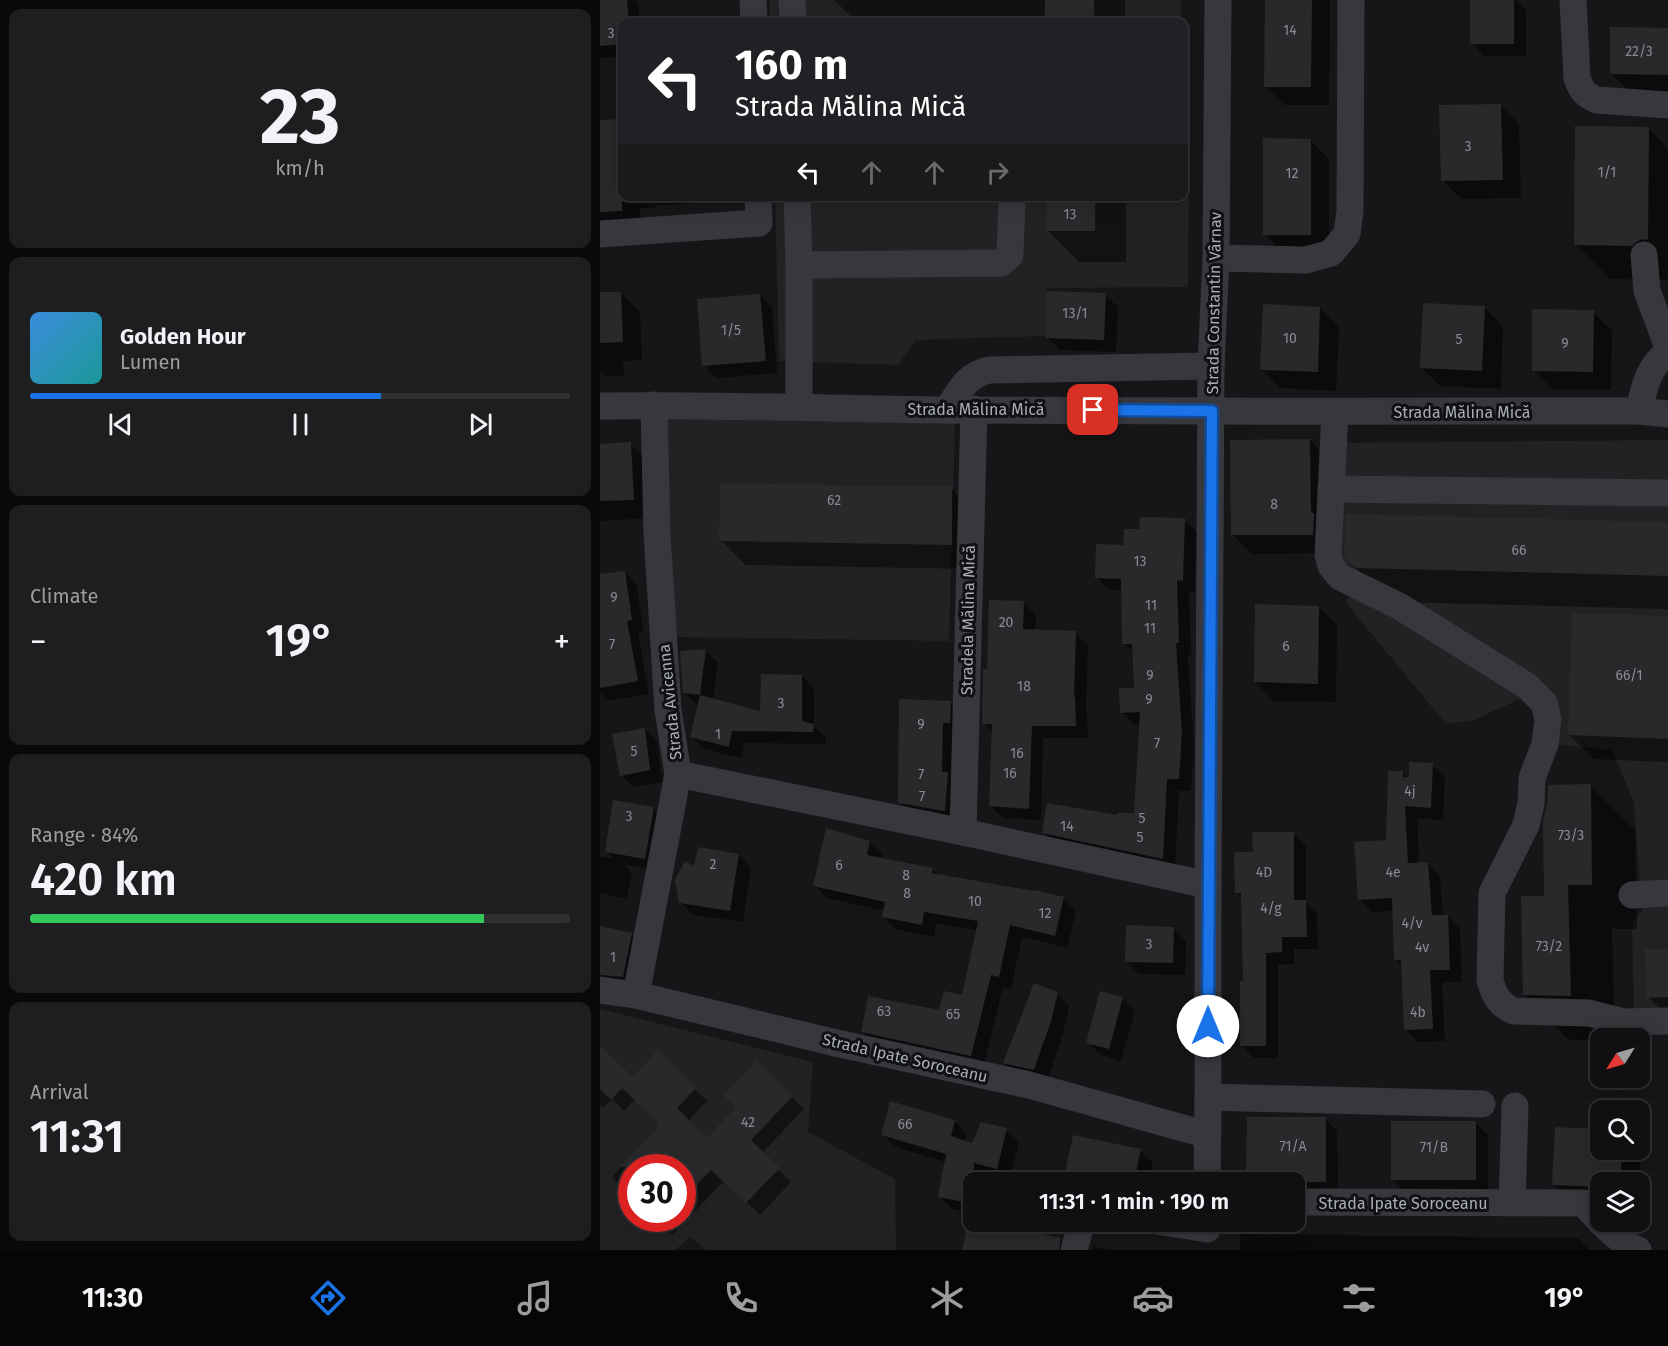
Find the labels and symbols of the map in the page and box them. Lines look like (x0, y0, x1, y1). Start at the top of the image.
house number: 14 (1283, 22, 1297, 39)
house number: 3 (608, 25, 615, 42)
house number: 22/3 (1625, 43, 1653, 60)
house number: 3 (1465, 138, 1472, 155)
house number: 1/1 (1598, 164, 1616, 181)
house number: 12 (1286, 165, 1299, 182)
house number: 13 (1063, 206, 1077, 223)
street label: Strada Constantin Vârnav (1203, 211, 1225, 394)
house number: 13/1 (1062, 305, 1088, 322)
house number: 1/5 (721, 322, 741, 339)
house number: 10 (1283, 330, 1297, 347)
house number: 5 (1455, 331, 1463, 348)
house number: 9 (1561, 335, 1569, 352)
pin (1067, 384, 1118, 435)
street label: Strada Mălina Mică (908, 400, 1045, 419)
street label: Strada Mălina Mică (1394, 403, 1531, 422)
house number: 62 (827, 492, 841, 509)
house number: 8 (1270, 496, 1278, 513)
house number: 66 (1512, 542, 1526, 559)
street label: Stradela Mălina Mică (957, 545, 979, 695)
house number: 13 (1133, 553, 1147, 570)
house number: 9 (610, 589, 618, 606)
house number: 11 (1145, 597, 1157, 614)
house number: 20 (999, 614, 1014, 631)
house number: 11 (1144, 620, 1156, 637)
house number: 7 (609, 636, 615, 653)
house number: 6 (1282, 638, 1290, 655)
street label: Strada Avicenna (654, 643, 686, 761)
house number: 9 (1146, 667, 1154, 684)
house number: 66/1 (1615, 667, 1643, 684)
house number: 18 (1017, 678, 1031, 695)
house number: 9 (1145, 691, 1153, 708)
house number: 3 (778, 695, 785, 712)
house number: 9 (917, 716, 925, 733)
house number: 1 (715, 726, 721, 743)
house number: 7 (1154, 735, 1160, 752)
house number: 5 (630, 743, 638, 760)
house number: 16 (1010, 745, 1024, 762)
house number: 16 (1003, 765, 1017, 782)
house number: 7 (918, 766, 924, 783)
house number: 4j (1404, 783, 1416, 800)
house number: 7 (919, 788, 925, 805)
house number: 3 (626, 808, 633, 825)
house number: 5 (1138, 810, 1146, 827)
house number: 14 (1060, 818, 1074, 835)
house number: 73/3 (1558, 827, 1584, 844)
house number: 5 (1136, 829, 1144, 846)
house number: 2 (710, 856, 717, 873)
house number: 6 (835, 857, 843, 874)
house number: 4D (1256, 864, 1272, 881)
house number: 4e (1385, 864, 1401, 881)
house number: 8 (902, 867, 910, 884)
house number: 8 (903, 885, 911, 902)
house number: 10 (968, 893, 982, 910)
house number: 4/g (1260, 900, 1282, 917)
house number: 12 (1039, 905, 1052, 922)
house number: 4/v (1401, 915, 1423, 932)
house number: 3 (1146, 936, 1153, 953)
house number: 73/2 (1536, 938, 1562, 955)
house number: 4v (1415, 939, 1429, 956)
house number: 1 (610, 949, 616, 966)
position arrow (1176, 994, 1240, 1058)
house number: 63 (877, 1003, 891, 1020)
house number: 4b (1410, 1004, 1426, 1021)
house number: 65 (946, 1006, 960, 1023)
north arrow (1590, 1028, 1650, 1088)
street label: Strada Ipate Soroceanu (821, 1030, 989, 1086)
house number: 42 (741, 1114, 755, 1131)
house number: 66 (898, 1116, 912, 1133)
house number: 71/A (1280, 1138, 1306, 1155)
house number: 71/B (1420, 1139, 1448, 1156)
speed limit sign: 30 (618, 1154, 696, 1232)
street label: Strada Ipate Soroceanu (1319, 1194, 1487, 1213)

